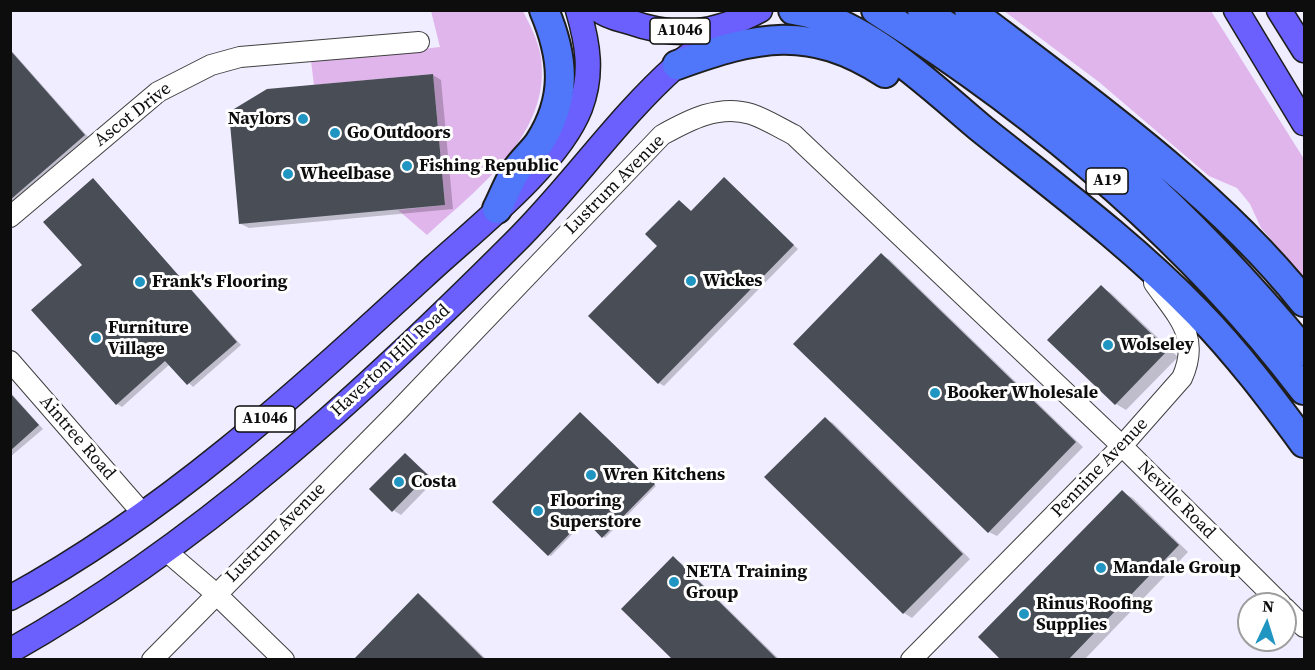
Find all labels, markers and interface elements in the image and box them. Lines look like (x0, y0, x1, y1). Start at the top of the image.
road number: A1046 (650, 18, 710, 44)
street label: Ascot Drive (90, 78, 176, 152)
place label: Naylors (228, 108, 291, 130)
marker: Naylors (296, 112, 310, 126)
place label: Go Outdoors (347, 122, 451, 144)
marker: Go Outdoors (328, 126, 342, 140)
street label: Lustrum Avenue (561, 131, 669, 239)
place label: Fishing Republic (419, 155, 559, 177)
marker: Fishing Republic (400, 159, 414, 173)
place label: Wheelbase (300, 163, 391, 185)
marker: Wheelbase (281, 167, 295, 181)
road number: A19 (1086, 168, 1128, 194)
place label: Wickes (703, 270, 762, 292)
place label: Frank's Flooring (152, 271, 288, 293)
marker: Wickes (684, 274, 698, 288)
marker: Frank's Flooring (133, 275, 147, 289)
street label: Haverton Hill Road (327, 300, 455, 422)
place label: Furniture Village (108, 317, 189, 360)
marker: Furniture Village (89, 331, 103, 345)
place label: Wolseley (1120, 334, 1194, 356)
marker: Wolseley (1101, 338, 1115, 352)
place label: Booker Wholesale (947, 382, 1098, 404)
marker: Booker Wholesale (928, 386, 942, 400)
street label: Aintree Road (34, 391, 120, 485)
road number: A1046 (235, 406, 295, 432)
street label: Pennine Avenue (1047, 414, 1153, 522)
street label: Neville Road (1133, 457, 1219, 543)
place label: Wren Kitchens (603, 464, 725, 486)
marker: Wren Kitchens (584, 468, 598, 482)
place label: Costa (411, 471, 457, 493)
marker: Costa (392, 475, 406, 489)
street label: Lustrum Avenue (222, 479, 330, 587)
place label: Flooring Superstore (550, 490, 641, 532)
marker: Flooring Superstore (531, 504, 545, 518)
place label: Mandale Group (1113, 557, 1241, 579)
place label: NETA Training Group (686, 561, 807, 604)
marker: Mandale Group (1094, 561, 1108, 575)
marker: NETA Training Group (667, 575, 681, 589)
north arrow (1237, 592, 1297, 652)
place label: Rinus Roofing Supplies (1036, 593, 1153, 636)
text: N (1262, 595, 1275, 617)
marker: Rinus Roofing Supplies (1017, 607, 1031, 621)

